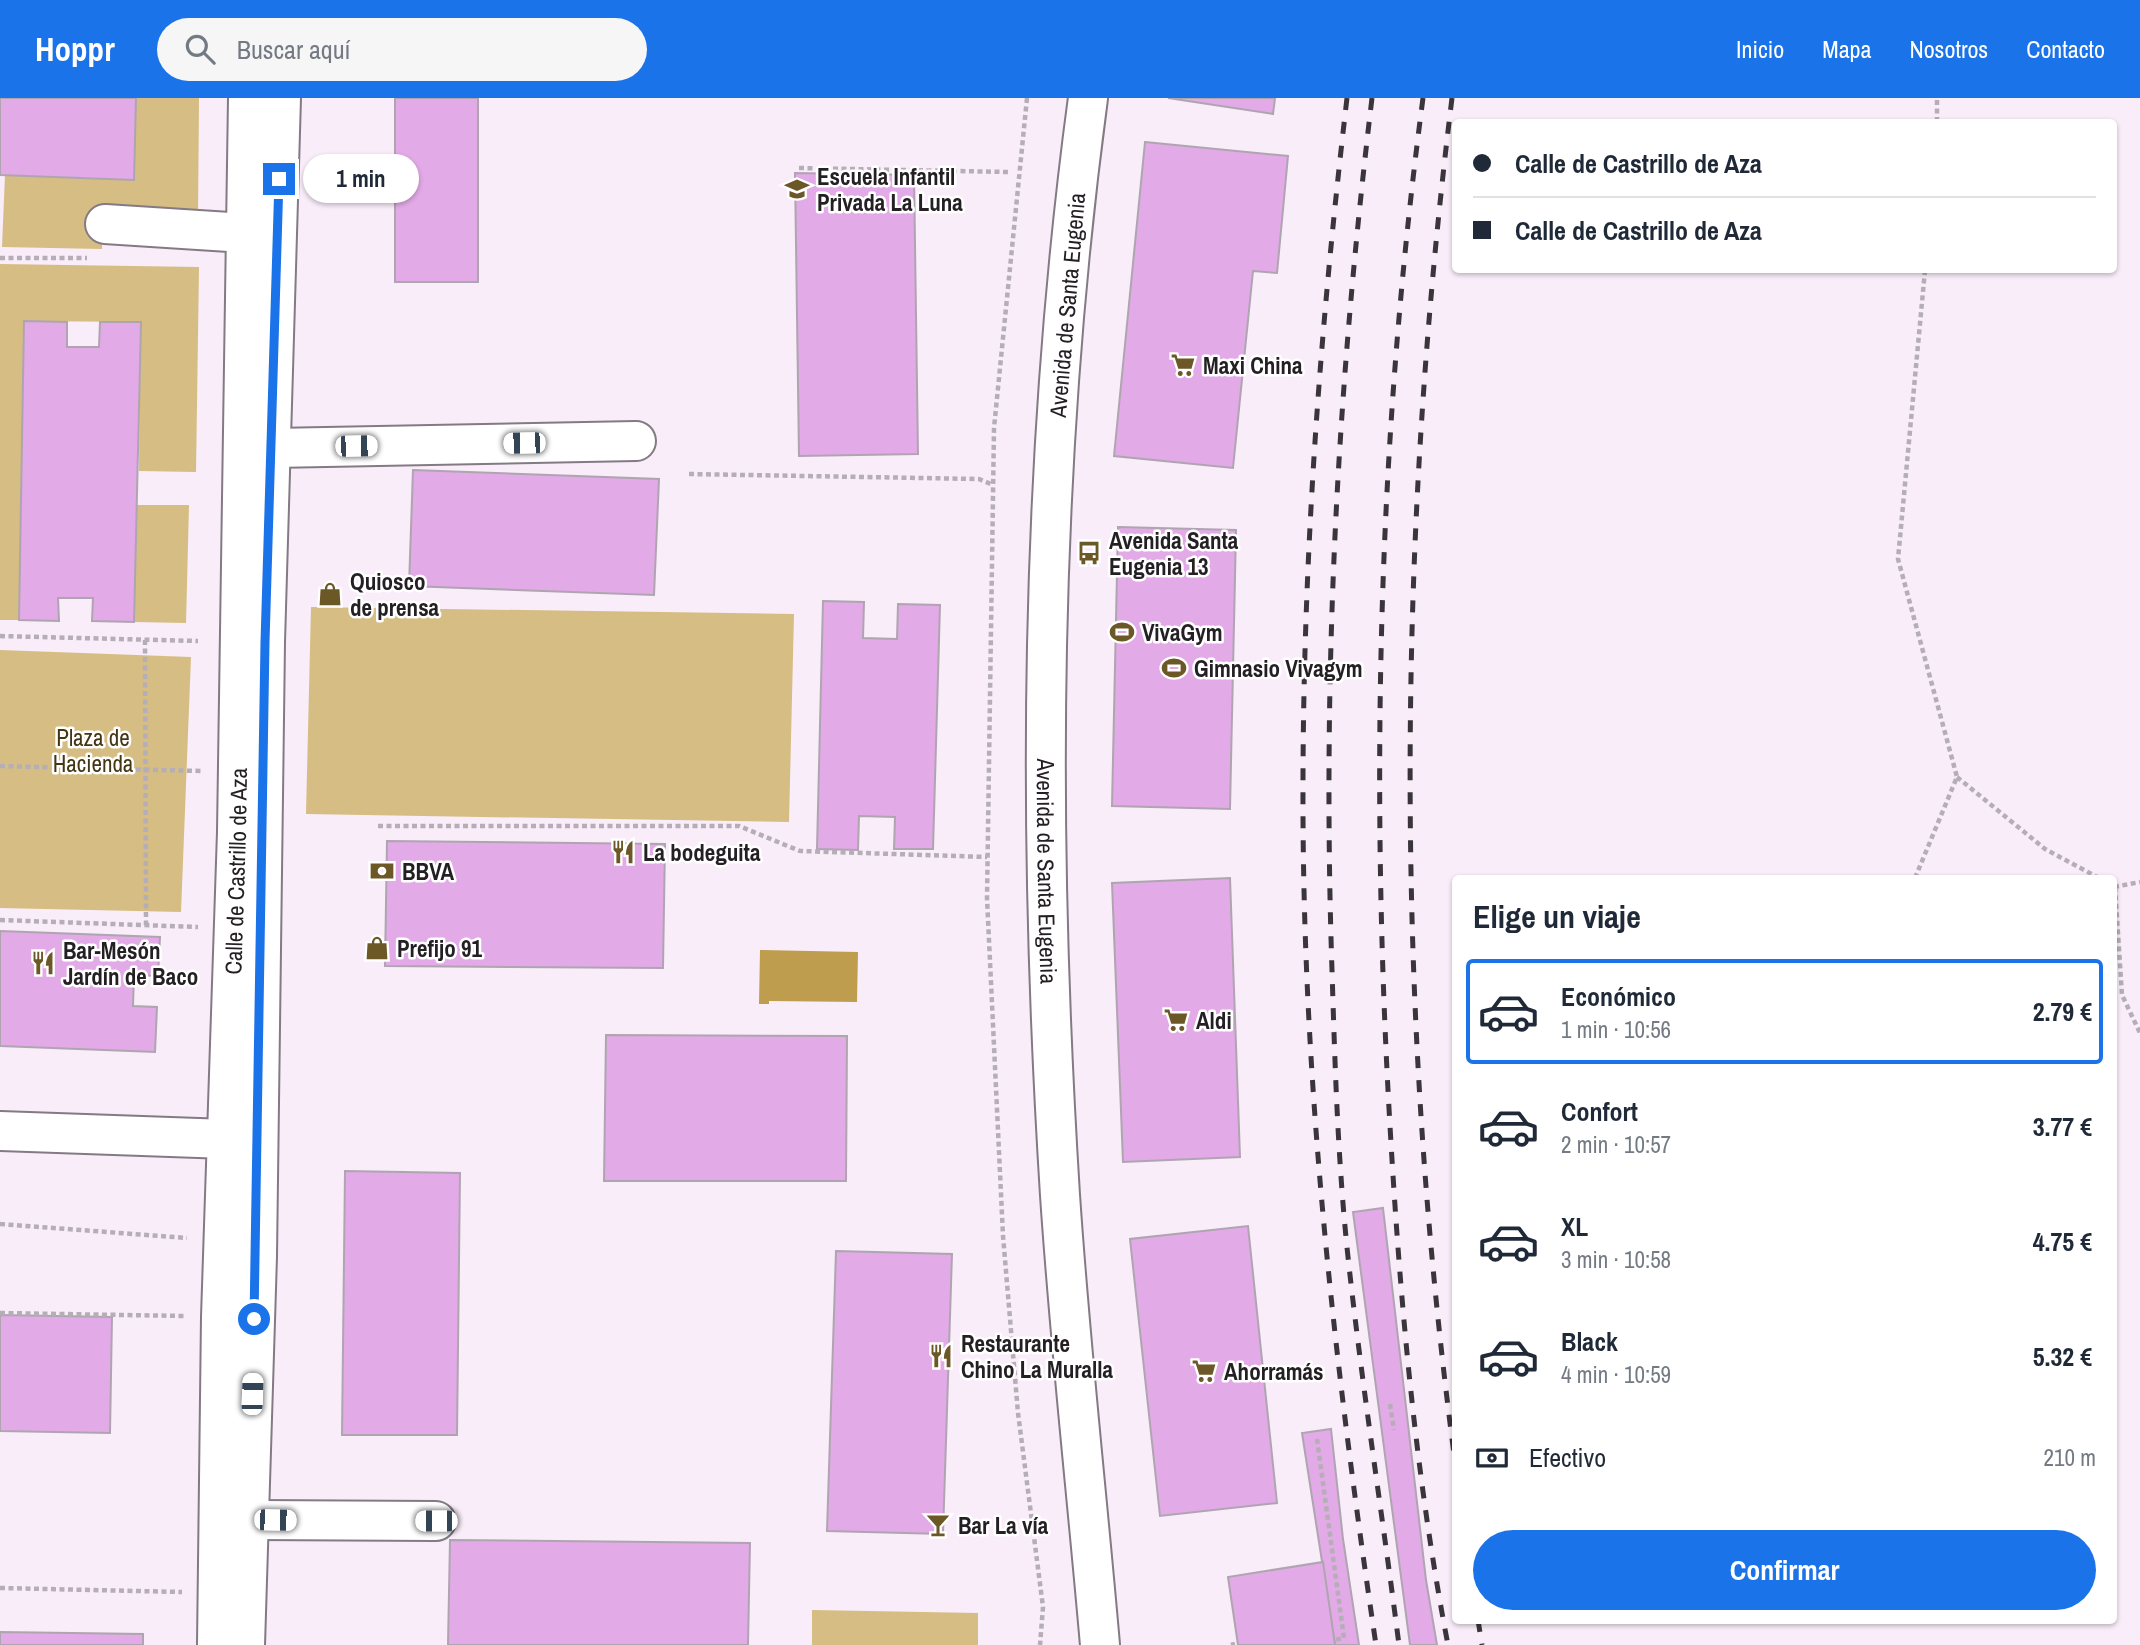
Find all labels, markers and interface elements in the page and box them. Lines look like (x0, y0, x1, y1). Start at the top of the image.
search box (157, 18, 647, 81)
text: Hoppr (35, 27, 115, 71)
icon: search (181, 30, 219, 68)
text: Buscar aquí (237, 32, 350, 67)
text: Inicio (1736, 33, 1784, 65)
text: Mapa (1822, 33, 1871, 65)
text: Nosotros (1909, 33, 1988, 65)
text: Contacto (2026, 33, 2105, 65)
text: Calle de Castrillo de Aza (1515, 146, 1762, 181)
callout: 1 min (304, 154, 419, 204)
place label: Escuela Infantil Privada La Luna (817, 161, 963, 218)
route end (263, 163, 295, 195)
text: 1 min (336, 163, 386, 194)
school or university icon: Escuela Infantil Privada La Luna (783, 175, 811, 203)
street label: Avenida de Santa Eugenia (1042, 191, 1092, 419)
text: Calle de Castrillo de Aza (1515, 213, 1762, 248)
place label: Maxi China (1203, 350, 1303, 381)
supermarket icon: Maxi China (1169, 351, 1197, 379)
car (503, 432, 546, 454)
car (335, 435, 378, 457)
place label: Avenida Santa Eugenia 13 (1109, 525, 1239, 582)
bus stop icon: Avenida Santa Eugenia 13 (1075, 539, 1103, 567)
place label: Quiosco de prensa (350, 566, 440, 623)
shop icon: Quiosco de prensa (316, 580, 344, 608)
place label: VivaGym (1142, 617, 1222, 648)
sports icon: VivaGym (1108, 618, 1136, 646)
place label: Gimnasio Vivagym (1194, 653, 1362, 684)
sports icon: Gimnasio Vivagym (1160, 654, 1188, 682)
park label: Plaza de Hacienda (53, 722, 134, 779)
street label: Avenida de Santa Eugenia (1030, 757, 1065, 985)
street label: Calle de Castrillo de Aza (217, 767, 253, 975)
place label: La bodeguita (643, 837, 761, 868)
restaurant icon: La bodeguita (609, 838, 637, 866)
place label: BBVA (402, 856, 454, 887)
bank icon: BBVA (368, 857, 396, 885)
text: Elige un viaje (1473, 895, 1641, 938)
place label: Prefijo 91 (397, 933, 482, 964)
shop icon: Prefijo 91 (363, 934, 391, 962)
place label: Bar-Mesón Jardín de Baco (63, 935, 198, 992)
restaurant icon: Bar-Mesón Jardín de Baco (29, 949, 57, 977)
text: Económico (1561, 979, 1676, 1014)
icon: car (1477, 980, 1540, 1043)
text: 2.79 € (2033, 994, 2092, 1029)
place label: Aldi (1196, 1005, 1232, 1036)
supermarket icon: Aldi (1162, 1006, 1190, 1034)
text: 1 min · 10:56 (1561, 1014, 1671, 1045)
text: Confort (1561, 1094, 1638, 1129)
icon: car (1477, 1095, 1540, 1158)
text: 3.77 € (2033, 1109, 2092, 1144)
text: 2 min · 10:57 (1561, 1129, 1671, 1160)
text: XL (1561, 1209, 1588, 1244)
icon: car (1477, 1210, 1540, 1273)
text: 4.75 € (2033, 1224, 2092, 1259)
text: 3 min · 10:58 (1561, 1244, 1671, 1275)
route start (238, 1303, 270, 1335)
text: Black (1561, 1324, 1618, 1359)
icon: car (1477, 1325, 1540, 1388)
place label: Restaurante Chino La Muralla (961, 1328, 1113, 1385)
text: 5.32 € (2033, 1339, 2092, 1374)
restaurant icon: Restaurante Chino La Muralla (927, 1342, 955, 1370)
place label: Ahorramás (1224, 1356, 1324, 1387)
supermarket icon: Ahorramás (1190, 1357, 1218, 1385)
text: 4 min · 10:59 (1561, 1359, 1671, 1390)
car (241, 1373, 264, 1415)
icon: cash (1473, 1439, 1511, 1477)
text: Efectivo (1529, 1440, 1606, 1475)
text: 210 m (2044, 1442, 2096, 1473)
car (254, 1509, 297, 1531)
place label: Bar La vía (958, 1510, 1049, 1541)
car (416, 1511, 458, 1532)
bar icon: Bar La vía (924, 1511, 952, 1539)
button: Confirmar (1473, 1530, 2096, 1610)

